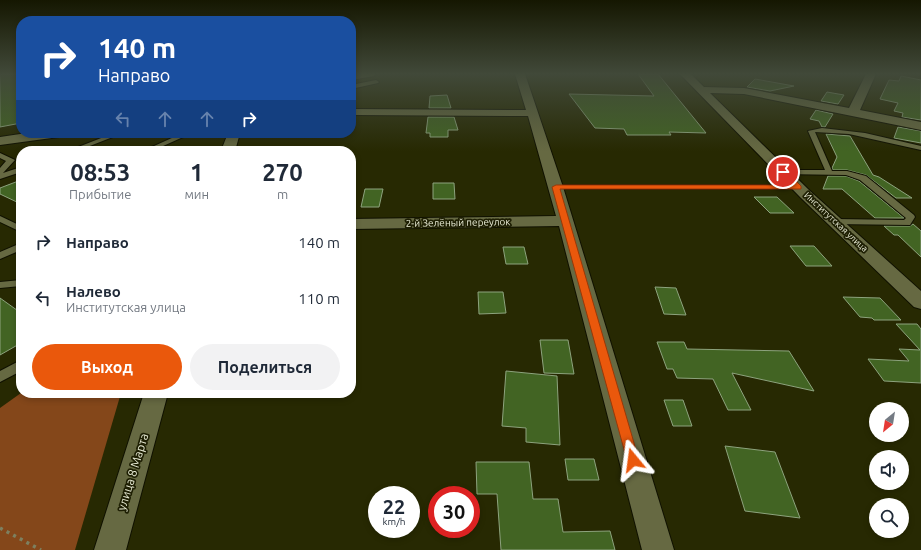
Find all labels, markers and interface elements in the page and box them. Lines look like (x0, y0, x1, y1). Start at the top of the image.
icon: right (32, 32, 84, 84)
text: 140 m (98, 32, 176, 63)
text: Направо (98, 65, 170, 85)
icon: left (112, 108, 134, 130)
icon: ahead (154, 108, 176, 130)
icon: ahead (196, 108, 218, 130)
icon: right (238, 108, 260, 130)
pin (766, 155, 800, 189)
text: 08:53 (70, 159, 130, 186)
text: 1 (190, 159, 204, 186)
text: 270 (262, 159, 303, 186)
icon: arrive (772, 161, 794, 183)
text: Прибытие (69, 187, 131, 201)
text: мин (184, 187, 209, 201)
text: m (277, 187, 288, 201)
street label: Институтская улица (802, 190, 870, 254)
street label: 2-й Зелёный переулок (405, 216, 511, 229)
icon: right (32, 231, 54, 253)
text: Направо (66, 234, 129, 251)
text: 140 m (298, 234, 340, 251)
text: Налево (66, 283, 121, 300)
icon: left (32, 287, 54, 309)
text: 110 m (298, 290, 340, 307)
text: Институтская улица (66, 300, 186, 314)
button: Выход (32, 344, 182, 390)
button: Поделиться (190, 344, 340, 390)
north arrow (869, 402, 909, 442)
map controls (869, 402, 909, 538)
street label: улица 8 Марта (115, 432, 150, 512)
position arrow (612, 439, 654, 481)
button: sound (869, 450, 909, 490)
speed limit sign: 30 (428, 486, 480, 538)
text: 22 (383, 495, 405, 518)
button: search (869, 498, 909, 538)
text: km/h (382, 516, 406, 527)

